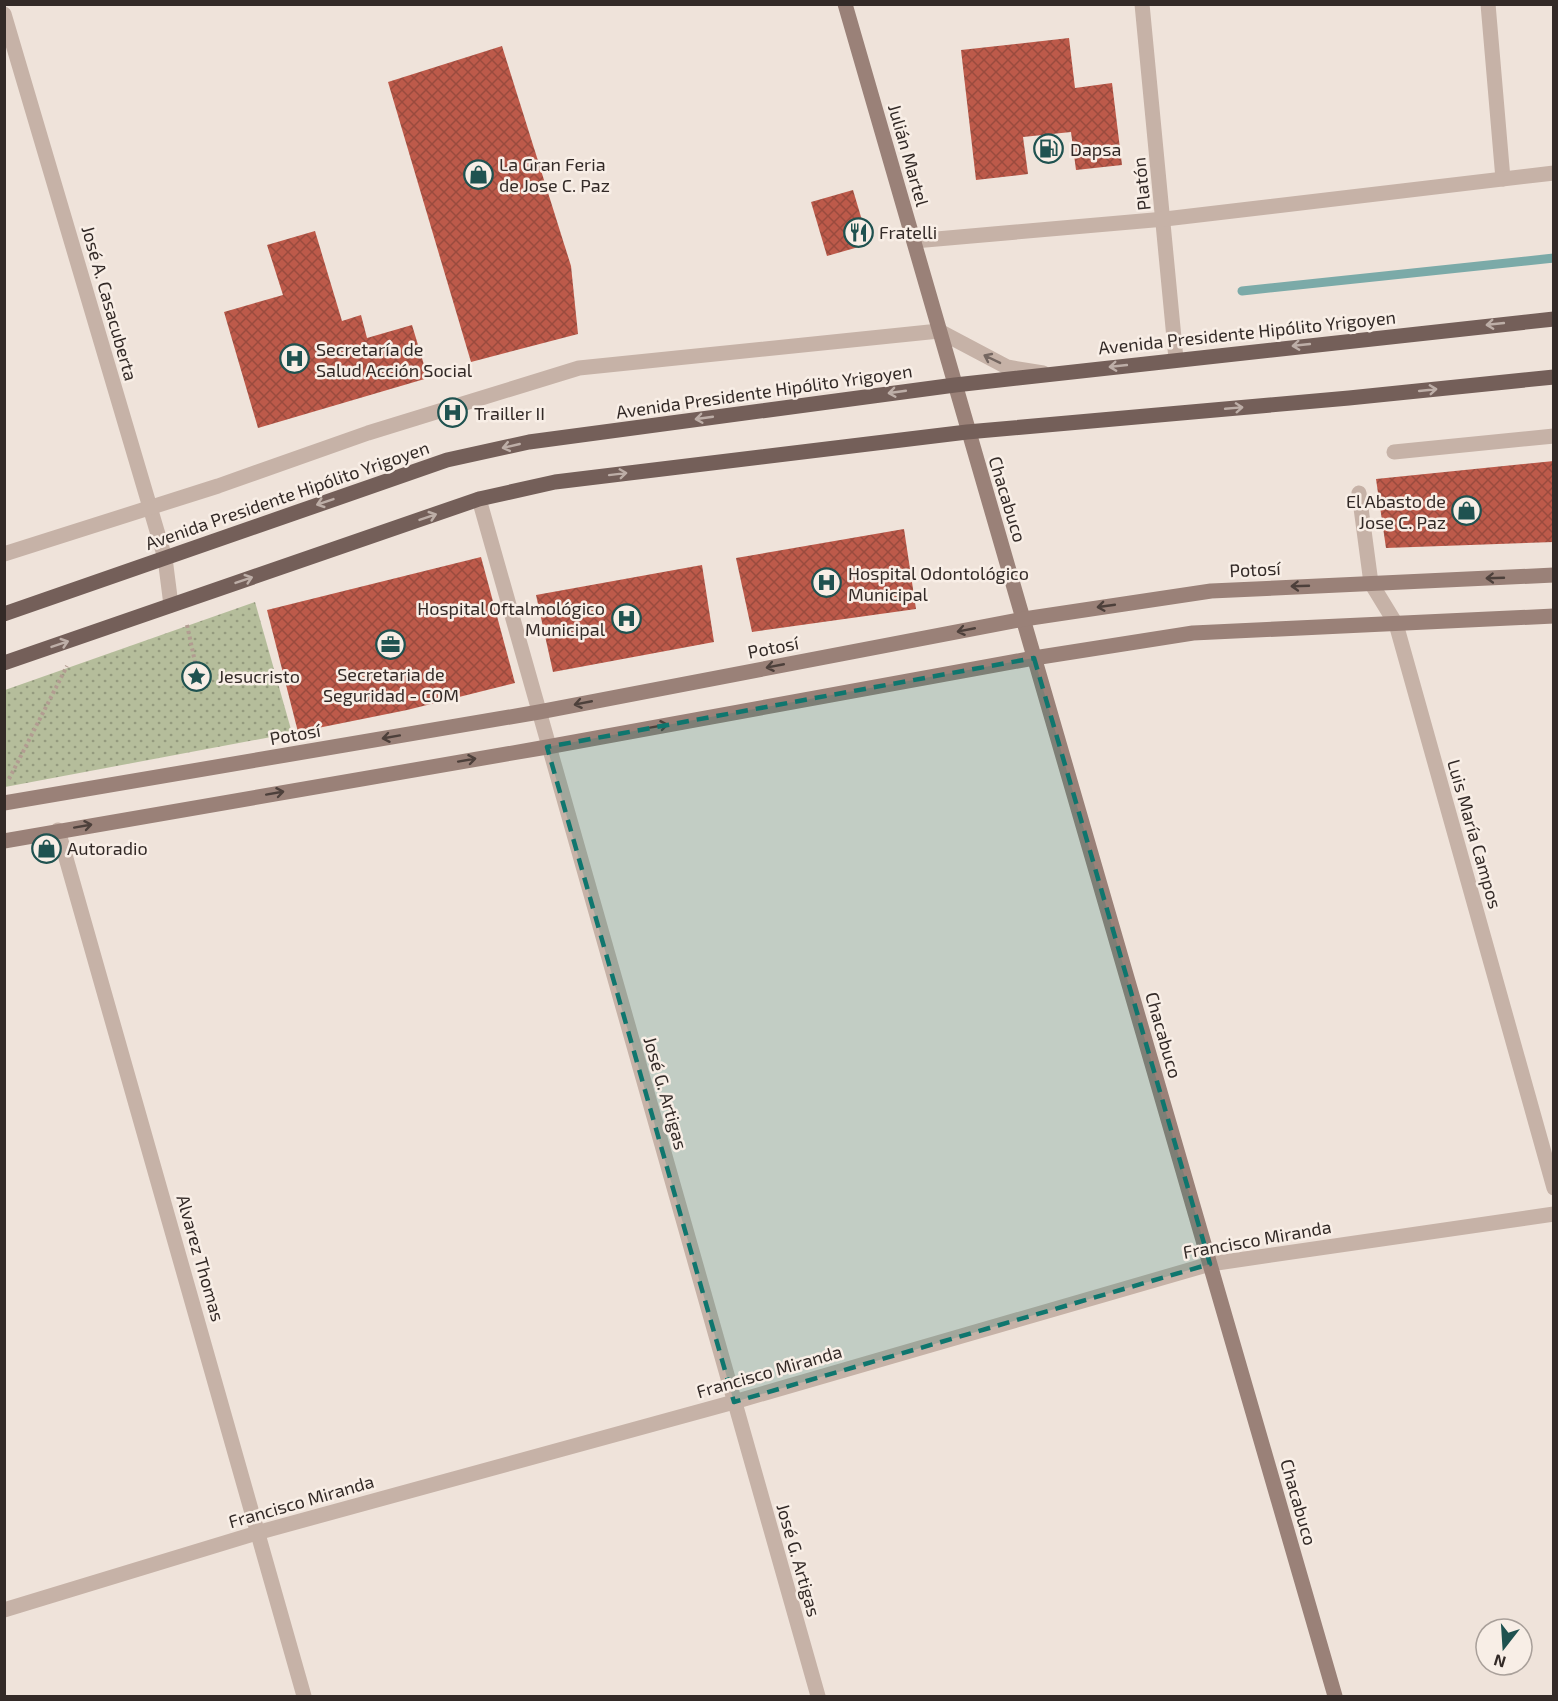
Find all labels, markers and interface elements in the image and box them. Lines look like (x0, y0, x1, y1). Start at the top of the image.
street label: Julián Martel (884, 101, 934, 209)
fuel station icon: Dapsa (1033, 133, 1065, 165)
place label: Dapsa (1070, 138, 1121, 160)
place label: La Gran Feria de Jose C. Paz (499, 153, 610, 196)
street label: Platón (1127, 156, 1155, 212)
shop icon: La Gran Feria de Jose C. Paz (462, 158, 494, 190)
restaurant icon: Fratelli (842, 216, 874, 248)
place label: Fratelli (879, 221, 937, 243)
street label: José A. Casacuberta (77, 223, 143, 383)
street label: Avenida Presidente Hipólito Yrigoyen (1097, 305, 1397, 359)
one-way arrow (1486, 319, 1506, 330)
place label: Secretaría de Salud Acción Social (316, 338, 473, 381)
one-way arrow (1292, 340, 1312, 351)
hospital icon: Secretaría de Salud Acción Social (279, 343, 311, 375)
one-way arrow (984, 353, 1002, 365)
street label: Avenida Presidente Hipólito Yrigoyen (614, 359, 914, 423)
one-way arrow (1109, 361, 1128, 372)
one-way arrow (1418, 384, 1438, 395)
one-way arrow (888, 387, 908, 398)
hospital icon: Trailler II (437, 397, 469, 429)
place label: Trailler II (474, 402, 545, 424)
one-way arrow (1224, 402, 1244, 413)
one-way arrow (695, 413, 715, 424)
street label: Avenida Presidente Hipólito Yrigoyen (142, 436, 432, 554)
one-way arrow (502, 441, 521, 452)
street label: Chacabuco (985, 453, 1031, 545)
one-way arrow (608, 468, 627, 479)
place label: El Abasto de Jose C. Paz (1346, 490, 1446, 533)
shop icon: El Abasto de Jose C. Paz (1451, 495, 1483, 527)
one-way arrow (316, 498, 335, 509)
one-way arrow (418, 510, 437, 521)
street label: Potosí (1229, 557, 1282, 581)
place label: Hospital Odontológico Municipal (848, 562, 1029, 605)
hospital icon: Hospital Odontológico Municipal (811, 567, 843, 599)
one-way arrow (1486, 572, 1506, 583)
one-way arrow (234, 573, 253, 584)
one-way arrow (1291, 580, 1311, 591)
place label: Hospital Oftalmológico Municipal (417, 597, 606, 640)
one-way arrow (1097, 601, 1117, 612)
hospital icon: Hospital Oftalmológico Municipal (610, 602, 642, 634)
one-way arrow (957, 625, 976, 636)
office icon: Secretaria de Seguridad - COM (375, 629, 407, 661)
street label: Potosí (746, 631, 801, 663)
one-way arrow (50, 637, 69, 648)
place icon: Jesucristo (181, 660, 213, 692)
one-way arrow (765, 661, 785, 672)
place label: Secretaria de Seguridad - COM (323, 663, 459, 706)
place label: Jesucristo (218, 665, 300, 687)
one-way arrow (574, 698, 593, 709)
street label: Potosí (268, 719, 323, 749)
one-way arrow (649, 720, 668, 731)
one-way arrow (382, 732, 401, 743)
one-way arrow (457, 754, 476, 765)
street label: Luis María Campos (1443, 757, 1507, 911)
one-way arrow (264, 787, 284, 798)
one-way arrow (72, 820, 92, 831)
shop icon: Autoradio (30, 832, 62, 864)
place label: Autoradio (67, 837, 148, 859)
street label: Chacabuco (1141, 989, 1187, 1081)
street label: José G. Artigas (639, 1034, 693, 1152)
street label: Alvarez Thomas (172, 1192, 230, 1324)
street label: Francisco Miranda (1181, 1215, 1333, 1263)
street label: Francisco Miranda (694, 1340, 844, 1402)
street label: Chacabuco (1276, 1456, 1322, 1548)
street label: Francisco Miranda (226, 1470, 376, 1532)
street label: José G. Artigas (772, 1501, 826, 1619)
north arrow (1474, 1617, 1534, 1677)
text: N (1491, 1651, 1508, 1673)

